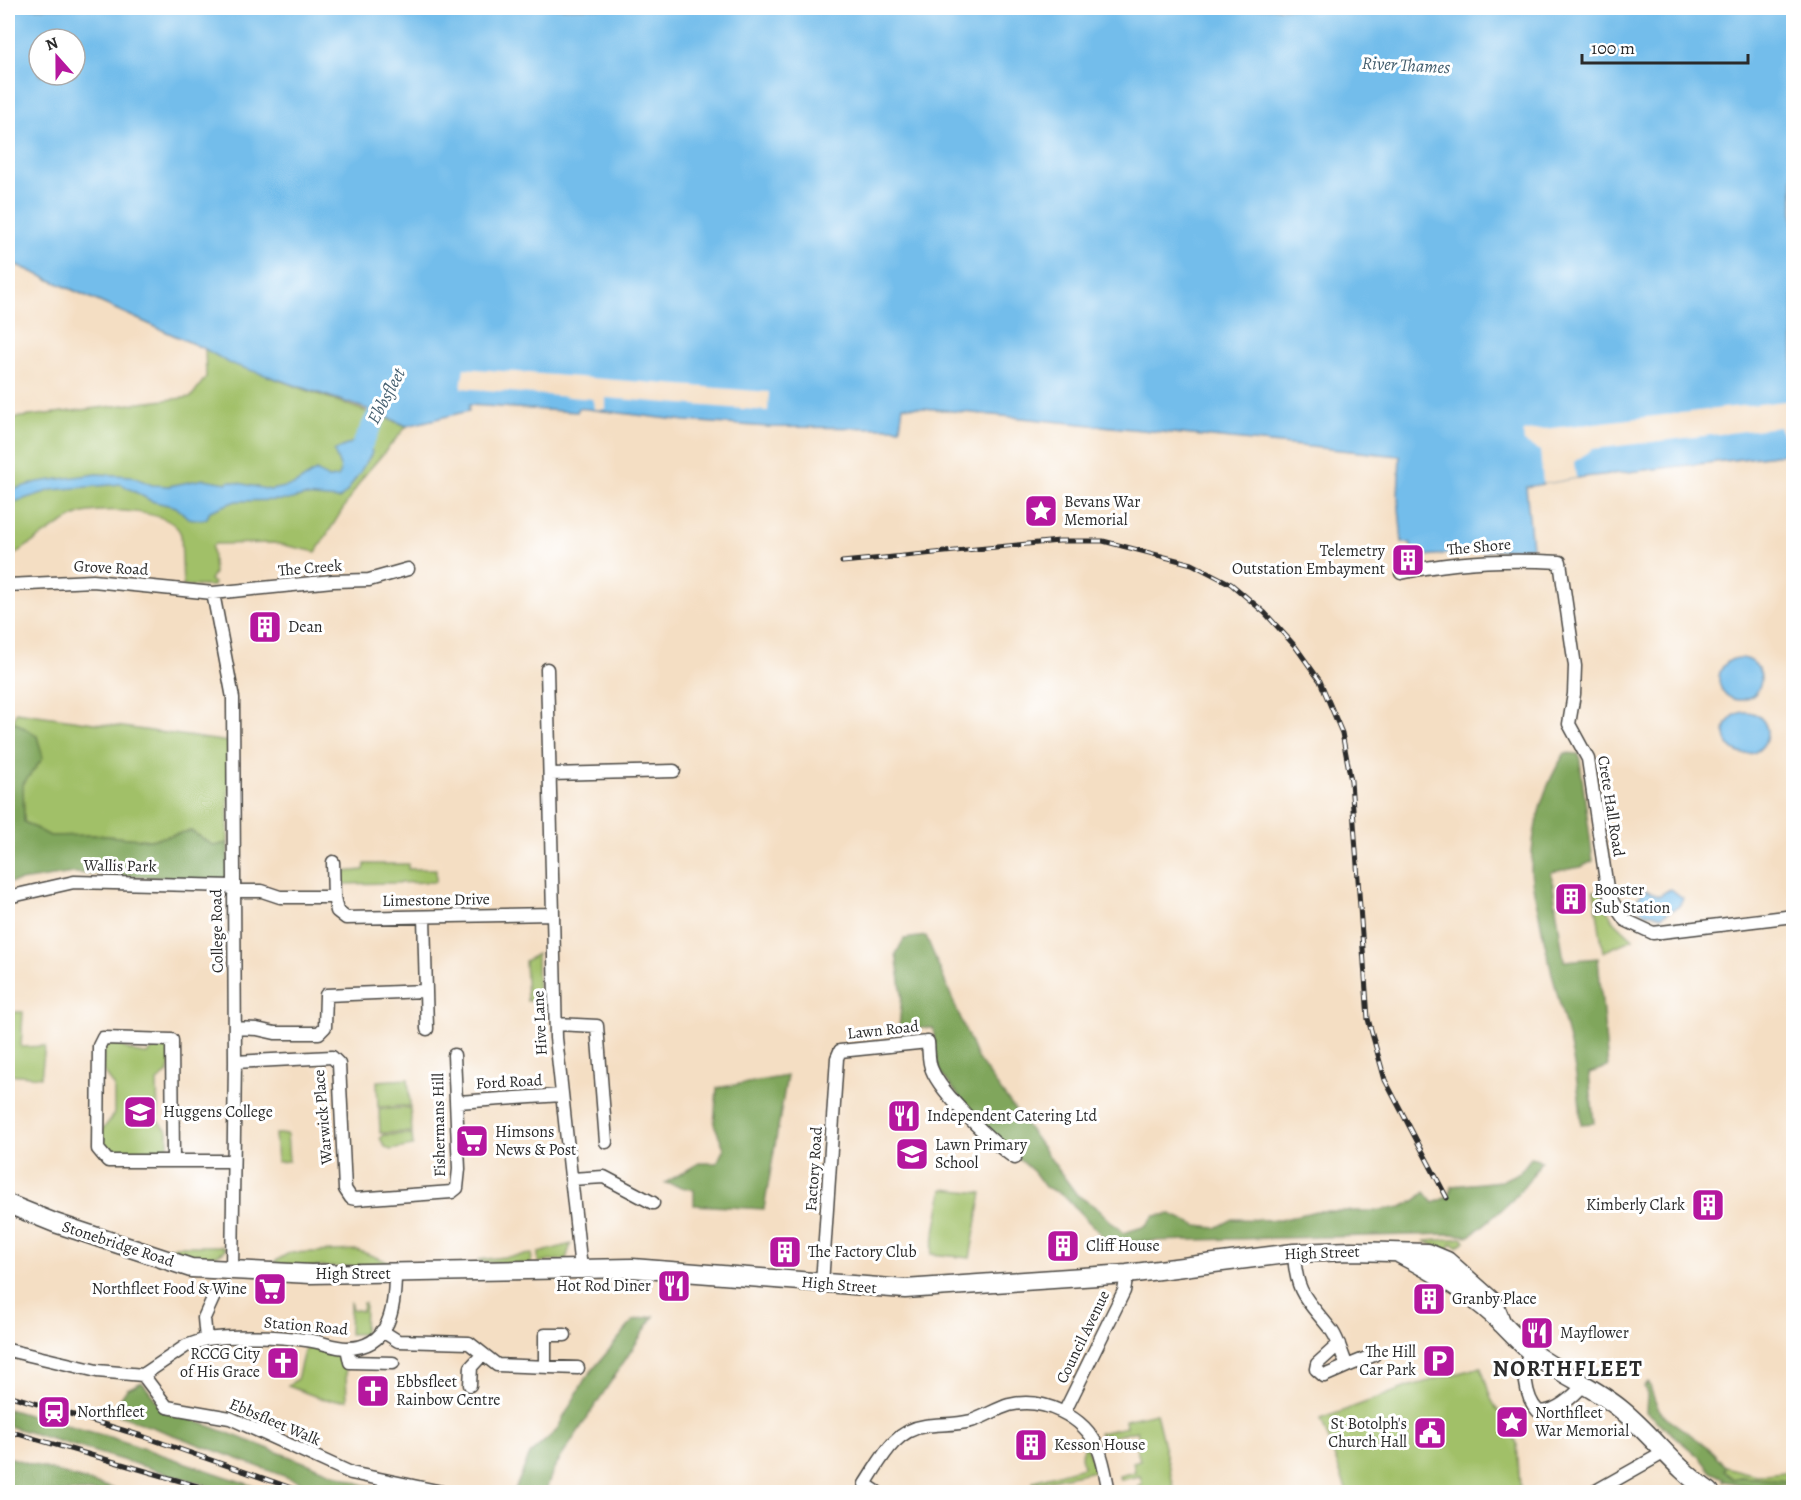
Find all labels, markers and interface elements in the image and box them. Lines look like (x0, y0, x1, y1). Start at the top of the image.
north arrow (27, 27, 87, 87)
scale bar (1582, 27, 1748, 65)
text: N (43, 31, 62, 56)
text: 100 m (1591, 36, 1635, 60)
water label: River Thames (1361, 51, 1451, 79)
water label: Ebbsfleet (361, 363, 411, 428)
place label: Bevans War Memorial (1064, 491, 1140, 531)
place icon: Bevans War Memorial (1023, 493, 1059, 529)
street label: The Shore (1446, 533, 1512, 561)
place label: Telemetry Outstation Embayment (1232, 540, 1386, 580)
building icon: Telemetry Outstation Embayment (1390, 542, 1426, 578)
street label: The Creek (277, 554, 343, 582)
street label: Grove Road (73, 555, 149, 581)
building icon: Dean (247, 609, 283, 645)
place label: Dean (288, 616, 323, 638)
street label: Crete Hall Road (1592, 754, 1630, 858)
street label: Wallis Park (82, 854, 157, 878)
place label: Booster Sub Station (1594, 879, 1670, 919)
building icon: Booster Sub Station (1553, 881, 1589, 917)
street label: College Road (205, 888, 229, 973)
street label: Limestone Drive (382, 888, 490, 912)
street label: Hive Lane (527, 990, 553, 1056)
street label: Lawn Road (846, 1015, 920, 1045)
street label: Warwick Place (308, 1069, 338, 1166)
street label: Ford Road (475, 1069, 543, 1095)
street label: Fishermans Hill (427, 1073, 451, 1177)
school or university icon: Huggens College (122, 1094, 158, 1130)
restaurant icon: Independent Catering Ltd (886, 1098, 922, 1134)
place label: Huggens College (163, 1101, 273, 1123)
place label: Independent Catering Ltd (927, 1105, 1097, 1127)
place label: Himsons News & Post (495, 1121, 576, 1161)
supermarket icon: Himsons News & Post (454, 1123, 490, 1159)
street label: Factory Road (800, 1125, 828, 1212)
place label: Lawn Primary School (935, 1134, 1028, 1174)
school or university icon: Lawn Primary School (894, 1136, 930, 1172)
building icon: Kimberly Clark (1690, 1187, 1726, 1223)
place label: Kimberly Clark (1586, 1194, 1685, 1216)
street label: Stonebridge Road (59, 1216, 177, 1273)
building icon: Cliff House (1045, 1228, 1081, 1264)
building icon: The Factory Club (767, 1234, 803, 1270)
place label: Cliff House (1086, 1235, 1160, 1257)
place label: The Factory Club (808, 1241, 917, 1263)
street label: High Street (1284, 1241, 1360, 1265)
street label: High Street (315, 1263, 391, 1285)
restaurant icon: Hot Rod Diner (656, 1268, 692, 1304)
supermarket icon: Northfleet Food & Wine (252, 1271, 288, 1307)
street label: High Street (800, 1271, 878, 1299)
place label: Hot Rod Diner (556, 1275, 651, 1297)
place label: Northfleet Food & Wine (92, 1278, 247, 1300)
building icon: Granby Place (1411, 1281, 1447, 1317)
street label: Council Avenue (1051, 1287, 1115, 1387)
place label: Granby Place (1452, 1288, 1537, 1310)
street label: Station Road (263, 1311, 349, 1341)
restaurant icon: Mayflower (1519, 1315, 1555, 1351)
place label: Mayflower (1560, 1322, 1629, 1344)
place label: The Hill Car Park (1359, 1341, 1416, 1381)
place label: RCCG City of His Grace (180, 1343, 261, 1383)
parking icon: The Hill Car Park (1421, 1343, 1457, 1379)
church icon: RCCG City of His Grace (265, 1345, 301, 1381)
district label: NORTHFLEET (1493, 1354, 1643, 1384)
place label: Ebbsfleet Rainbow Centre (396, 1371, 501, 1411)
church icon: Ebbsfleet Rainbow Centre (355, 1373, 391, 1409)
street label: Ebbsfleet Walk (226, 1393, 324, 1451)
station icon: Northfleet (36, 1394, 72, 1430)
place label: Northfleet (77, 1401, 145, 1423)
place label: Northfleet War Memorial (1534, 1402, 1629, 1442)
place icon: Northfleet War Memorial (1494, 1404, 1530, 1440)
place label: St Botolph's Church Hall (1328, 1413, 1407, 1453)
public building icon: St Botolph's Church Hall (1412, 1415, 1448, 1451)
building icon: Kesson House (1013, 1427, 1049, 1463)
place label: Kesson House (1054, 1434, 1145, 1456)

